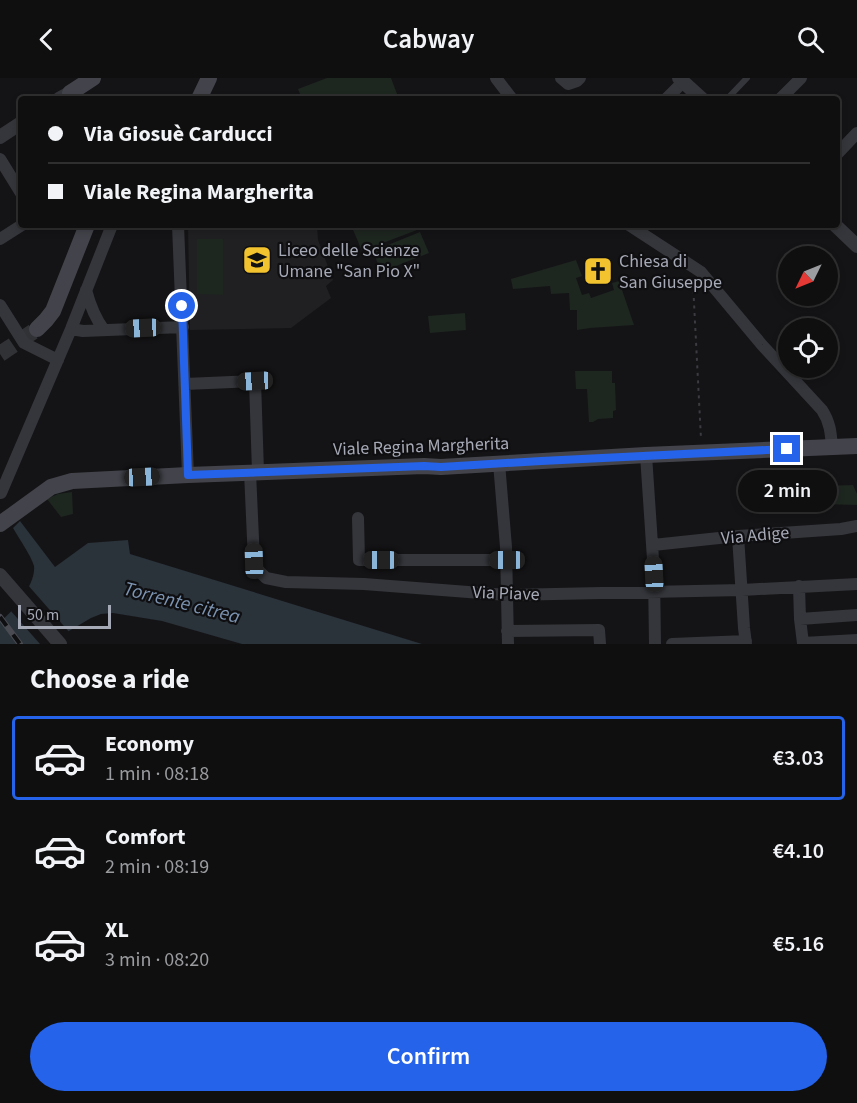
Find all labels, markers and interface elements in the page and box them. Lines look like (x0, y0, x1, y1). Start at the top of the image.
text: Cabway (383, 20, 474, 59)
icon: back (30, 23, 63, 56)
icon: search (794, 23, 827, 56)
text: Via Giosuè Carducci (84, 118, 273, 150)
text: Viale Regina Margherita (84, 176, 314, 208)
place label: Liceo delle Scienze Umane "San Pio X" (278, 238, 420, 284)
school or university icon: Liceo delle Scienze Umane "San Pio X" (241, 244, 273, 276)
north arrow (778, 246, 838, 306)
map controls (778, 246, 838, 378)
place label: Chiesa di San Giuseppe (619, 249, 722, 295)
church icon: Chiesa di San Giuseppe (582, 255, 614, 287)
route start (168, 292, 195, 319)
car (125, 318, 161, 338)
button: locate (778, 318, 838, 378)
car (237, 371, 273, 391)
street label: Viale Regina Margherita (333, 431, 509, 462)
route end (773, 435, 800, 462)
car (124, 467, 160, 487)
callout: 2 min (738, 470, 836, 512)
text: 2 min (764, 477, 811, 505)
street label: Via Adige (720, 520, 790, 551)
car (244, 543, 264, 579)
car (363, 551, 399, 569)
car (489, 551, 525, 569)
car (644, 556, 664, 592)
water label: Torrente citrea (120, 575, 243, 631)
street label: Via Piave (472, 580, 540, 607)
scale bar (18, 602, 111, 630)
text: 50 m (27, 604, 59, 626)
text: Choose a ride (30, 660, 190, 699)
text: Economy (105, 728, 194, 760)
icon: car (33, 731, 87, 785)
text: €3.03 (773, 742, 824, 774)
text: 1 min · 08:18 (105, 760, 209, 788)
text: Comfort (105, 821, 186, 853)
icon: car (33, 824, 87, 878)
text: €4.10 (773, 835, 824, 867)
text: 2 min · 08:19 (105, 853, 209, 881)
text: XL (105, 914, 129, 946)
icon: car (33, 917, 87, 971)
text: €5.16 (773, 928, 824, 960)
text: 3 min · 08:20 (105, 946, 209, 974)
button: Confirm (30, 1022, 827, 1091)

